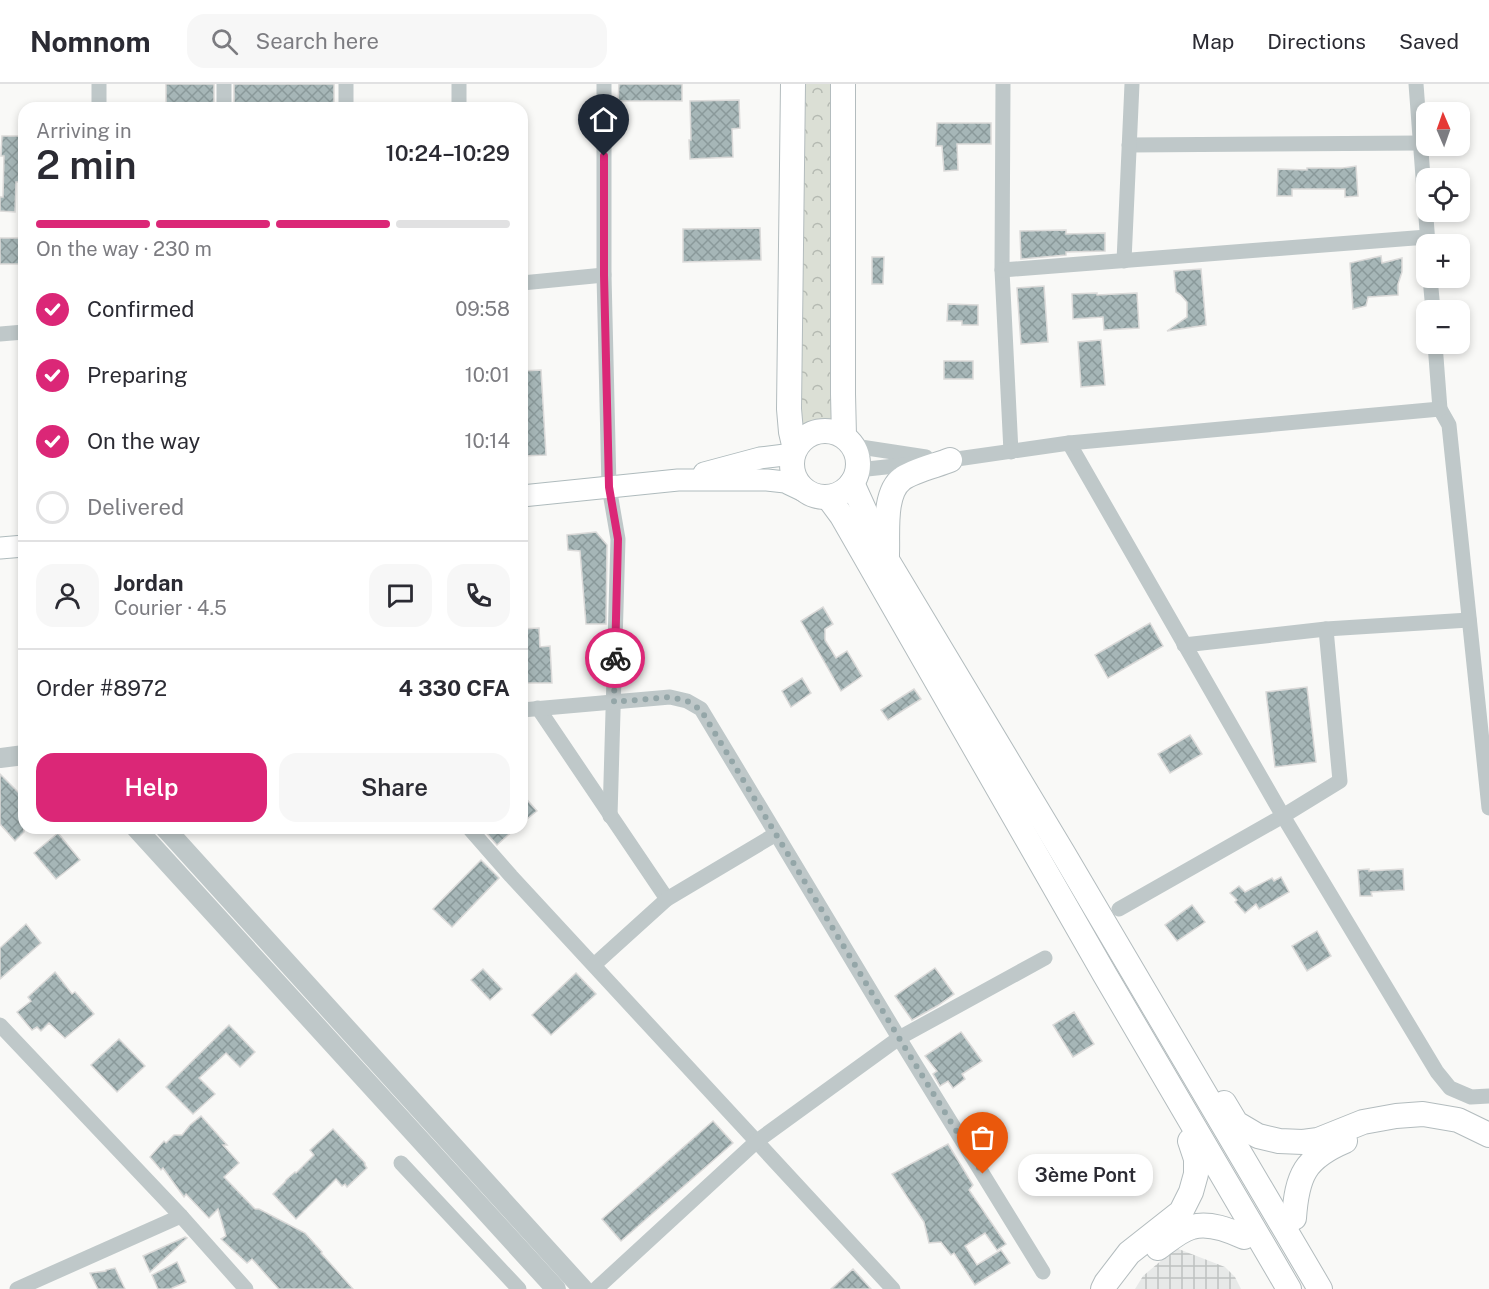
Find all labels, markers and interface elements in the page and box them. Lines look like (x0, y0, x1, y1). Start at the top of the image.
search box (187, 14, 607, 68)
text: Nomnom (30, 25, 151, 58)
icon: search (208, 25, 241, 58)
text: Search here (256, 28, 379, 54)
text: Map (1192, 29, 1234, 54)
text: Directions (1267, 29, 1366, 54)
text: Saved (1399, 29, 1459, 54)
pin (578, 94, 629, 156)
north arrow (1416, 102, 1470, 156)
map controls (1416, 102, 1470, 354)
icon: home (587, 103, 620, 136)
text: Arriving in (36, 119, 131, 143)
text: 10:24–10:29 (385, 140, 510, 166)
text: 2 min (36, 142, 137, 188)
button: locate (1416, 168, 1470, 222)
button: + (1416, 234, 1470, 288)
text: On the way · 230 m (36, 237, 212, 261)
icon: check (36, 293, 69, 326)
text: Confirmed (87, 296, 194, 322)
text: 09:58 (455, 297, 510, 321)
button: − (1416, 300, 1470, 354)
icon: check (36, 359, 69, 392)
text: Preparing (87, 362, 188, 388)
text: 10:01 (465, 363, 510, 387)
icon: check (36, 425, 69, 458)
text: On the way (87, 428, 200, 454)
text: 10:14 (464, 429, 510, 453)
text: Delivered (87, 494, 184, 520)
button: person (36, 564, 99, 627)
button: chat (369, 564, 432, 627)
button: phone (447, 564, 510, 627)
text: Jordan (114, 570, 183, 596)
text: Courier · 4.5 (114, 596, 227, 620)
courier (585, 628, 645, 688)
icon: bike (599, 642, 632, 675)
text: Order #8972 (36, 675, 167, 701)
text: 4 330 CFA (399, 675, 510, 701)
button: Help (36, 753, 267, 822)
button: Share (279, 753, 510, 822)
pin (957, 1112, 1008, 1174)
icon: bag (966, 1121, 999, 1154)
callout: 3ème Pont (1019, 1153, 1154, 1195)
text: 3ème Pont (1035, 1163, 1136, 1187)

